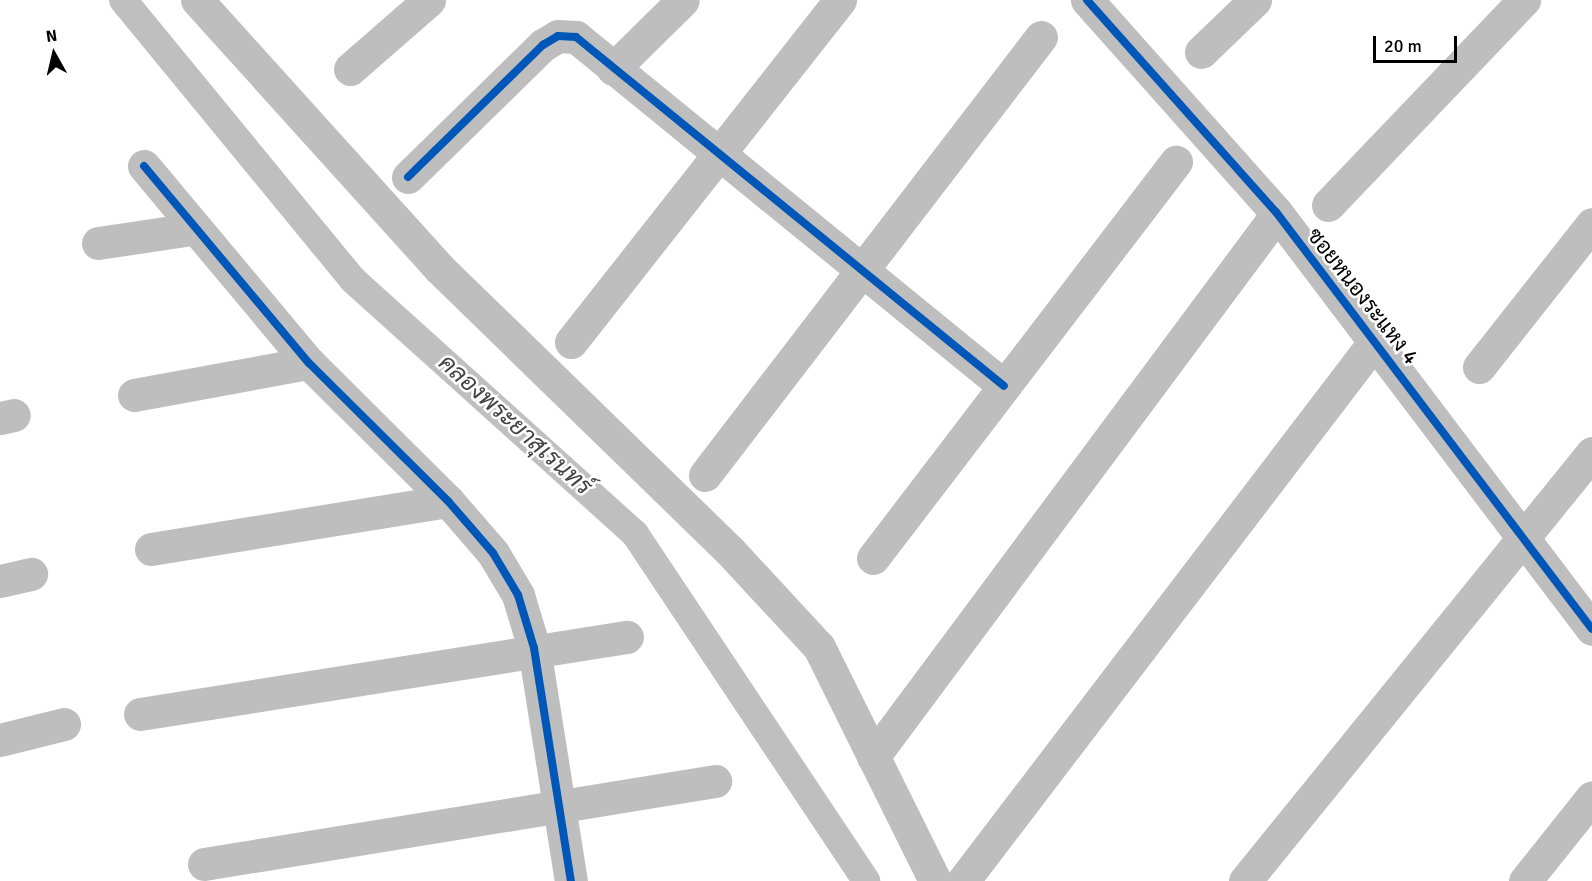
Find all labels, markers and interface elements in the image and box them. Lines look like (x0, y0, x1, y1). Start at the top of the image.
north arrow (24, 24, 84, 84)
scale bar (1376, 24, 1460, 62)
text: N (45, 25, 58, 47)
text: 20 m (1384, 35, 1422, 57)
street label: ซอยหนองระแหง 4 (1302, 223, 1424, 369)
water label: คลองพระยาสุเรนทร์ (432, 349, 598, 501)

